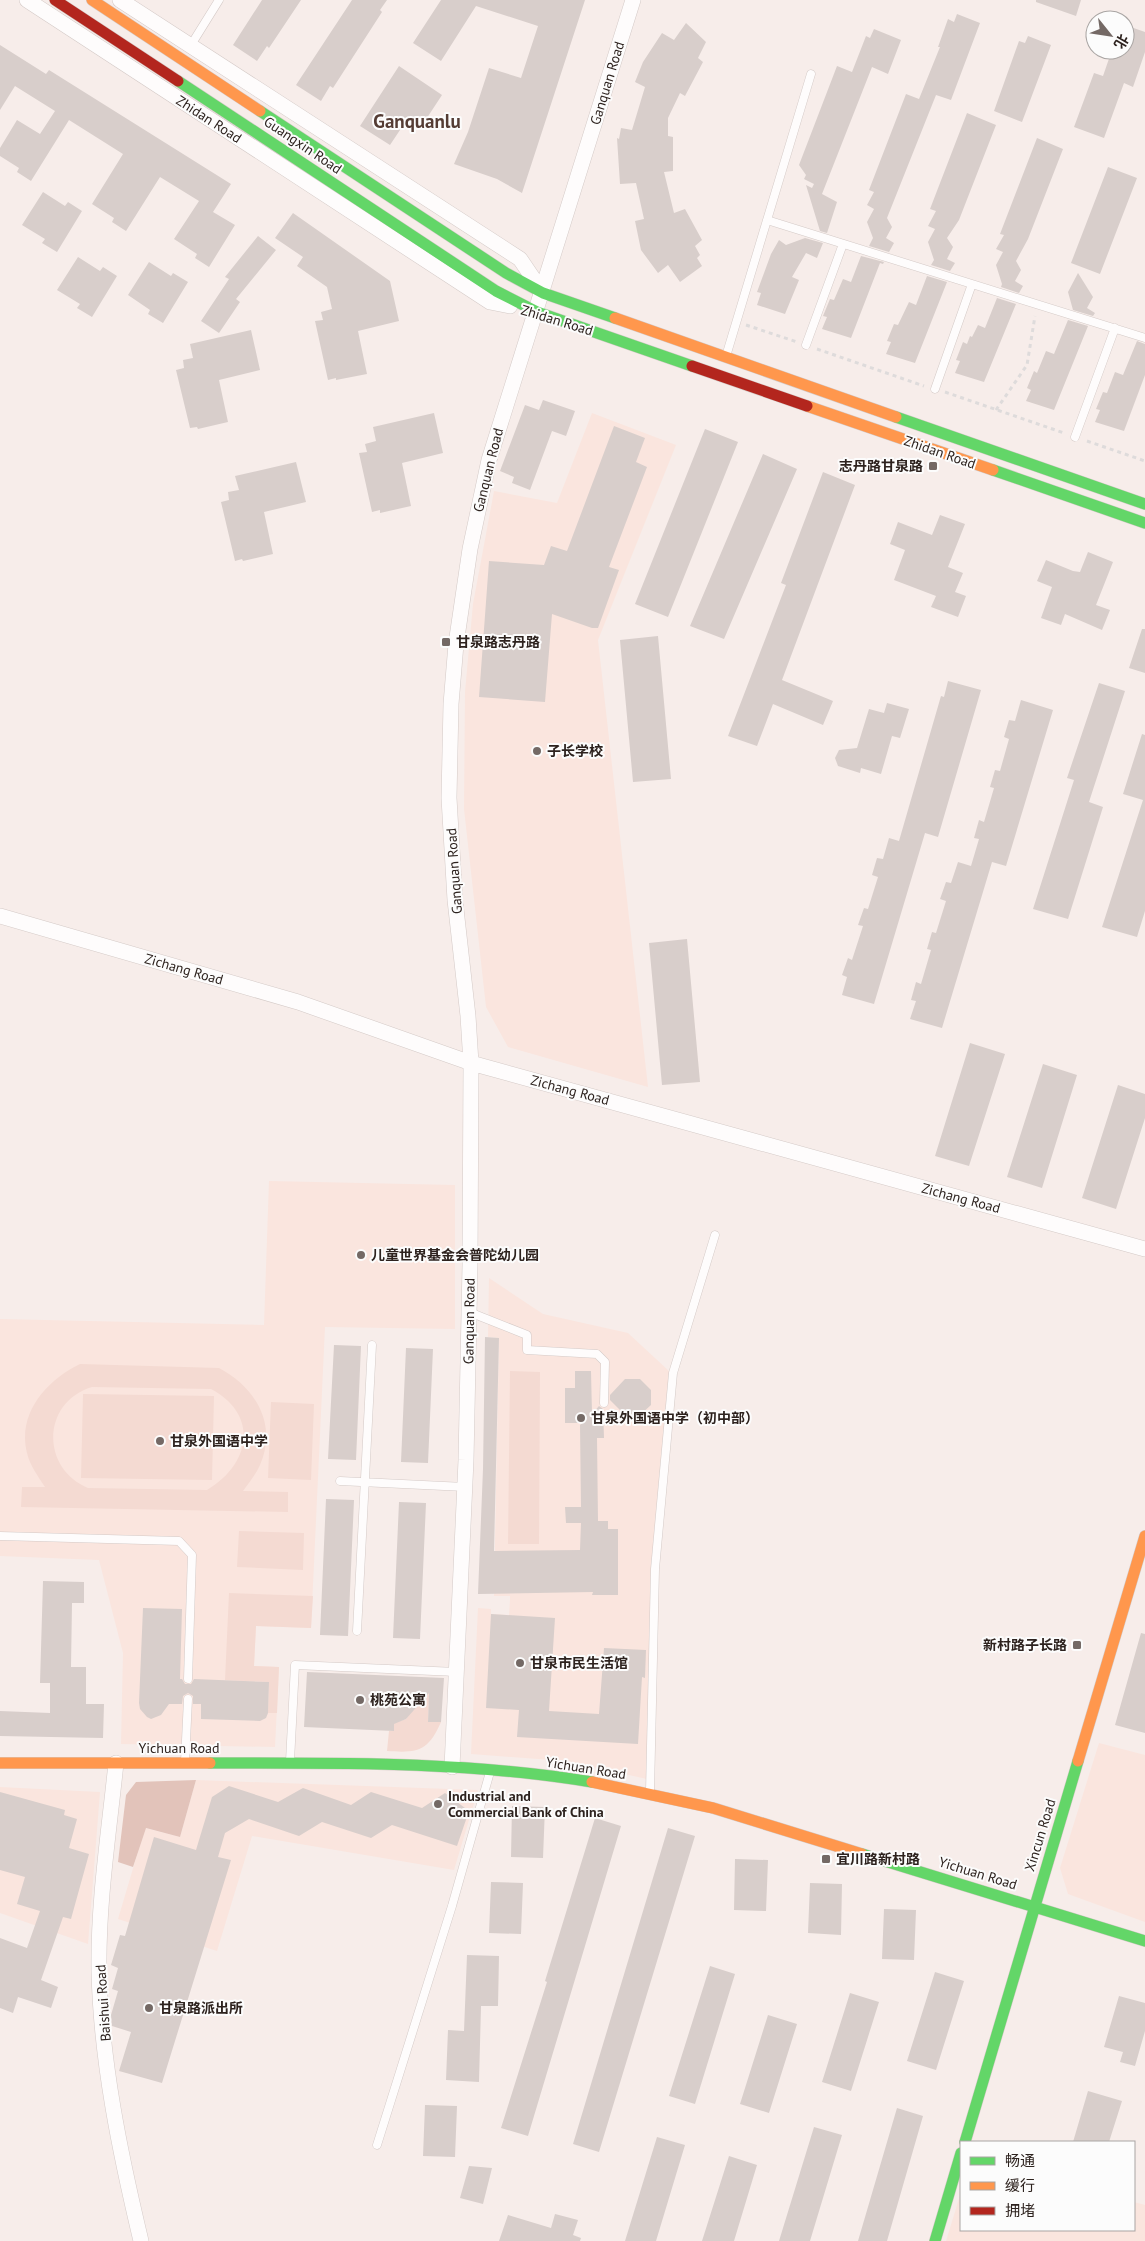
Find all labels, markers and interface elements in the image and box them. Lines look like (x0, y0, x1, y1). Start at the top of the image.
north arrow (1085, 10, 1135, 60)
text: 北 (1110, 31, 1133, 52)
street label: Ganquan Road (586, 39, 628, 127)
street label: Zhidan Road (173, 91, 245, 147)
district label: Ganquanlu (373, 109, 461, 133)
street label: Guangxin Road (261, 112, 345, 178)
street label: Zhidan Road (519, 300, 595, 340)
street label: Ganquan Road (469, 426, 507, 514)
street label: Zhidan Road (902, 431, 978, 473)
place label: 志丹路甘泉路 (839, 457, 923, 475)
marker: 志丹路甘泉路 (927, 460, 939, 472)
place label: 甘泉路志丹路 (456, 633, 540, 651)
marker: 甘泉路志丹路 (440, 636, 452, 648)
place label: 子长学校 (547, 742, 603, 760)
marker: 子长学校 (531, 745, 543, 757)
street label: Ganquan Road (442, 827, 466, 915)
street label: Zichang Road (143, 949, 225, 989)
street label: Zichang Road (529, 1071, 611, 1109)
street label: Zichang Road (920, 1179, 1002, 1217)
place label: 儿童世界基金会普陀幼儿园 (371, 1246, 539, 1264)
marker: 儿童世界基金会普陀幼儿园 (355, 1249, 367, 1261)
street label: Ganquan Road (459, 1278, 479, 1364)
place label: 甘泉外国语中学（初中部） (591, 1409, 759, 1427)
marker: 甘泉外国语中学（初中部） (575, 1412, 587, 1424)
place label: 甘泉外国语中学 (170, 1432, 268, 1450)
marker: 甘泉外国语中学 (154, 1435, 166, 1447)
place label: 新村路子长路 (983, 1636, 1067, 1654)
marker: 新村路子长路 (1071, 1639, 1083, 1651)
place label: 甘泉市民生活馆 (530, 1654, 628, 1672)
marker: 甘泉市民生活馆 (514, 1657, 526, 1669)
place label: 桃苑公寓 (370, 1691, 426, 1709)
marker: 桃苑公寓 (354, 1694, 366, 1706)
street label: Yichuan Road (138, 1739, 220, 1757)
street label: Yichuan Road (545, 1753, 627, 1783)
place label: Industrial and Commercial Bank of China (448, 1787, 604, 1821)
street label: Xincun Road (1020, 1797, 1060, 1873)
marker: Industrial and Commercial Bank of China (432, 1798, 444, 1810)
place label: 宜川路新村路 (836, 1850, 920, 1868)
marker: 宜川路新村路 (820, 1853, 832, 1865)
street label: Yichuan Road (937, 1853, 1019, 1893)
street label: Baishui Road (91, 1964, 115, 2042)
place label: 甘泉路派出所 (159, 1999, 243, 2017)
marker: 甘泉路派出所 (143, 2002, 155, 2014)
legend (960, 2141, 1135, 2231)
text: 畅通 (1005, 2151, 1035, 2170)
text: 缓行 (1005, 2176, 1035, 2195)
text: 拥堵 (1005, 2201, 1035, 2220)

